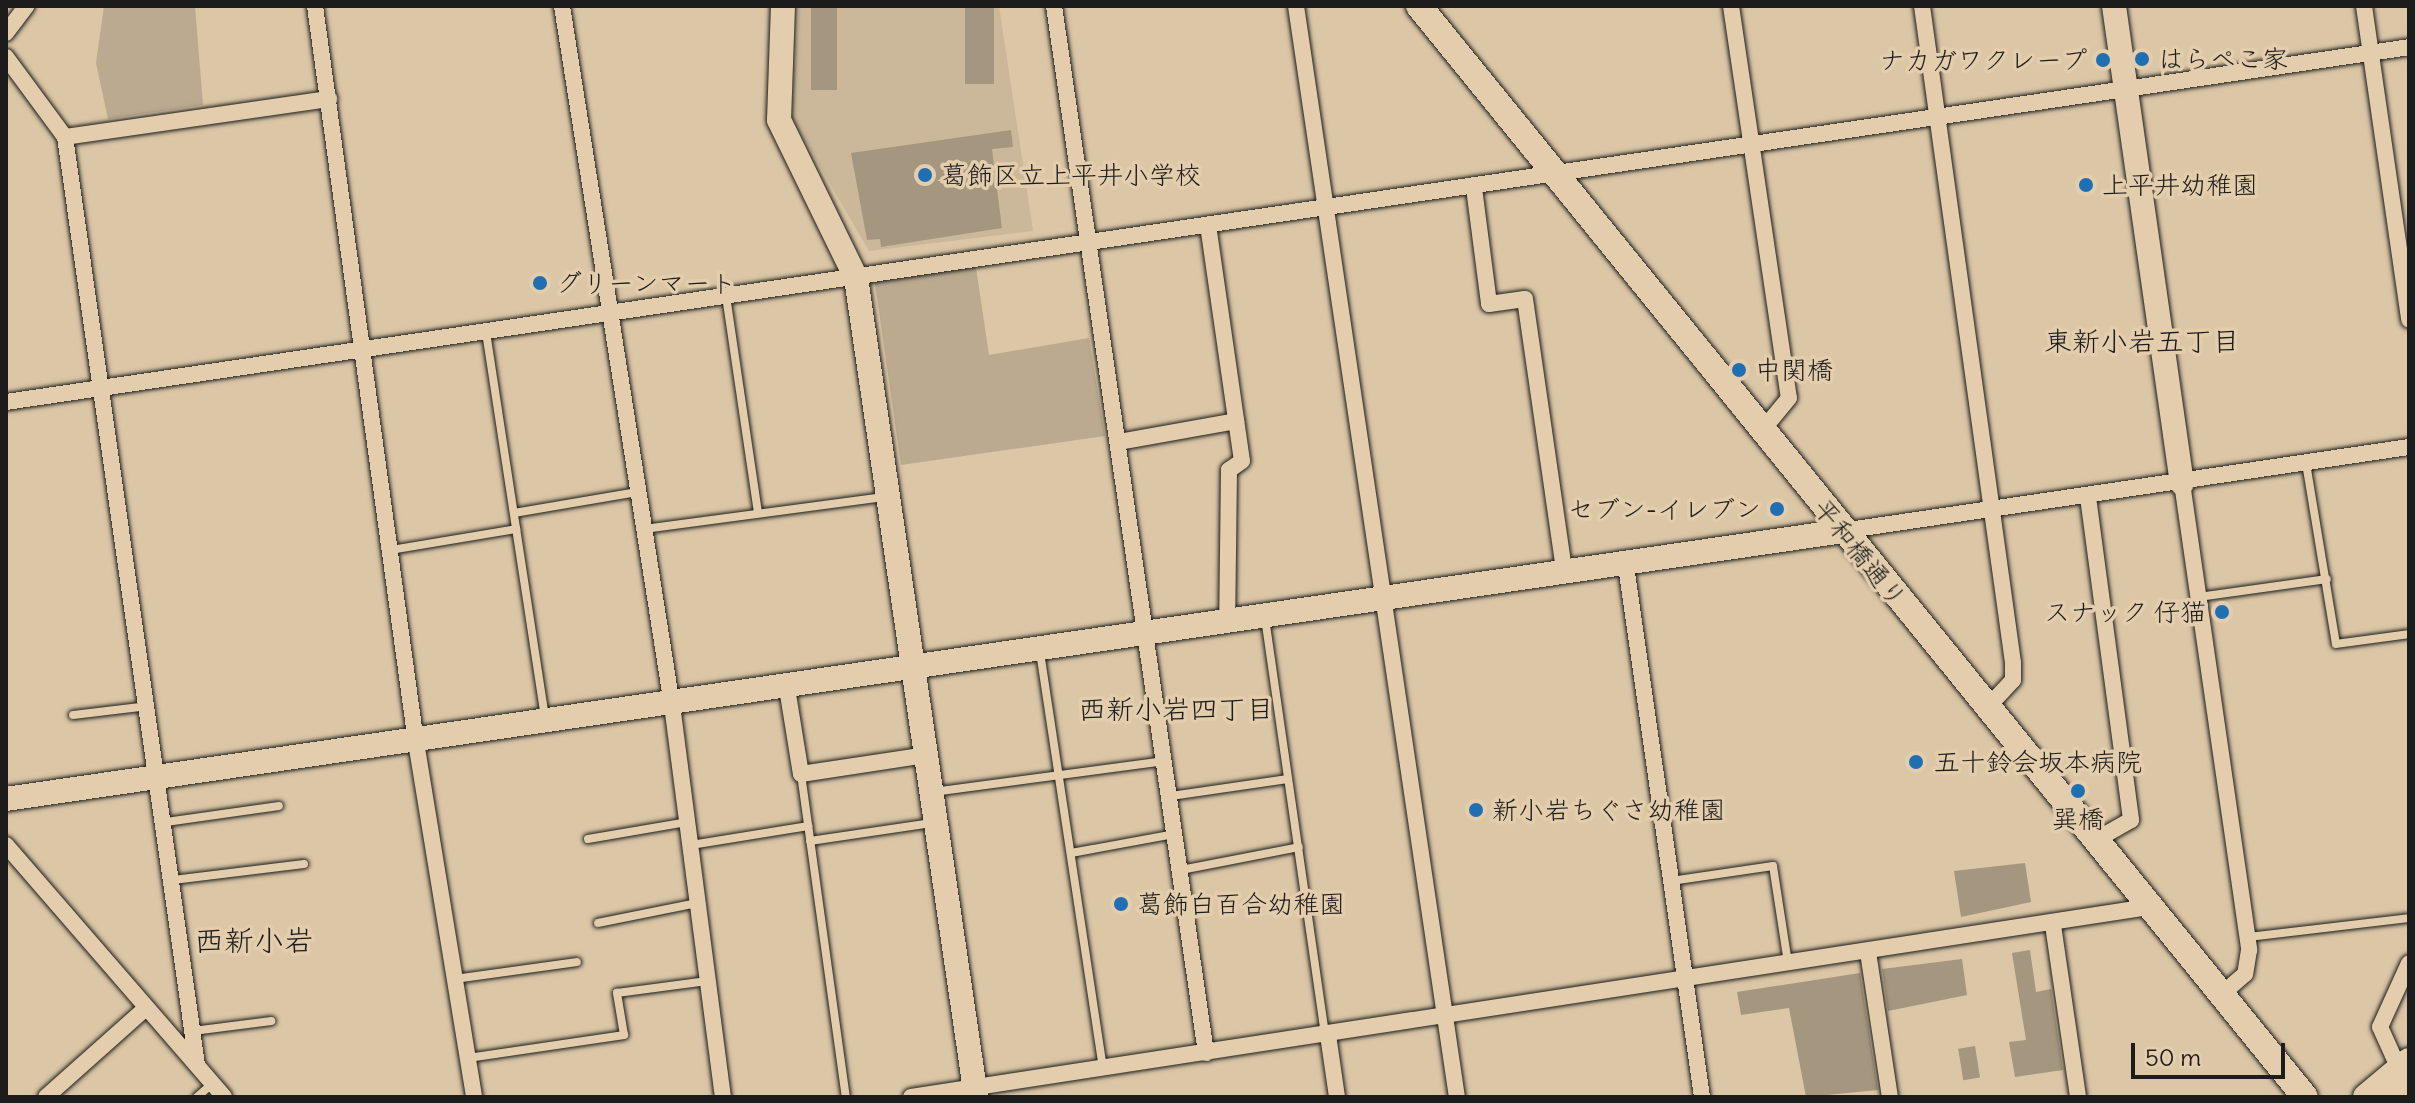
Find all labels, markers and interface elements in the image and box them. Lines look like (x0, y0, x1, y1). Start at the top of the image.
place label: はらぺこ家 (2158, 43, 2288, 75)
place label: ナカガワクレープ (1878, 44, 2087, 76)
marker: はらぺこ家 (2133, 50, 2151, 68)
marker: ナカガワクレープ (2094, 51, 2112, 69)
place label: 葛飾区立上平井小学校 (941, 159, 1201, 191)
marker: 葛飾区立上平井小学校 (916, 166, 934, 184)
place label: 上平井幼稚園 (2102, 169, 2258, 201)
marker: 上平井幼稚園 (2077, 176, 2095, 194)
place label: グリーンマート (556, 267, 738, 299)
marker: グリーンマート (531, 274, 549, 292)
district label: 東新小岩五丁目 (2044, 324, 2240, 358)
place label: 中関橋 (1755, 354, 1833, 386)
marker: 中関橋 (1730, 361, 1748, 379)
place label: セブン-イレブン (1568, 493, 1761, 525)
street label: 平和橋通り (1807, 493, 1913, 613)
marker: セブン-イレブン (1768, 500, 1786, 518)
place label: スナック 仔猫 (2044, 596, 2206, 628)
marker: スナック 仔猫 (2213, 603, 2231, 621)
district label: 西新小岩四丁目 (1078, 692, 1274, 726)
place label: 五十鈴会坂本病院 (1934, 746, 2142, 778)
marker: 五十鈴会坂本病院 (1905, 751, 1927, 773)
marker: 巽橋 (2069, 782, 2087, 800)
place label: 新小岩ちぐさ幼稚園 (1492, 794, 1726, 826)
marker: 新小岩ちぐさ幼稚園 (1467, 801, 1485, 819)
place label: 巽橋 (2052, 803, 2104, 835)
place label: 葛飾白百合幼稚園 (1137, 888, 1345, 920)
marker: 葛飾白百合幼稚園 (1112, 895, 1130, 913)
district label: 西新小岩 (194, 922, 314, 958)
scale bar (2135, 1027, 2289, 1077)
text: 50 m (2145, 1042, 2201, 1072)

